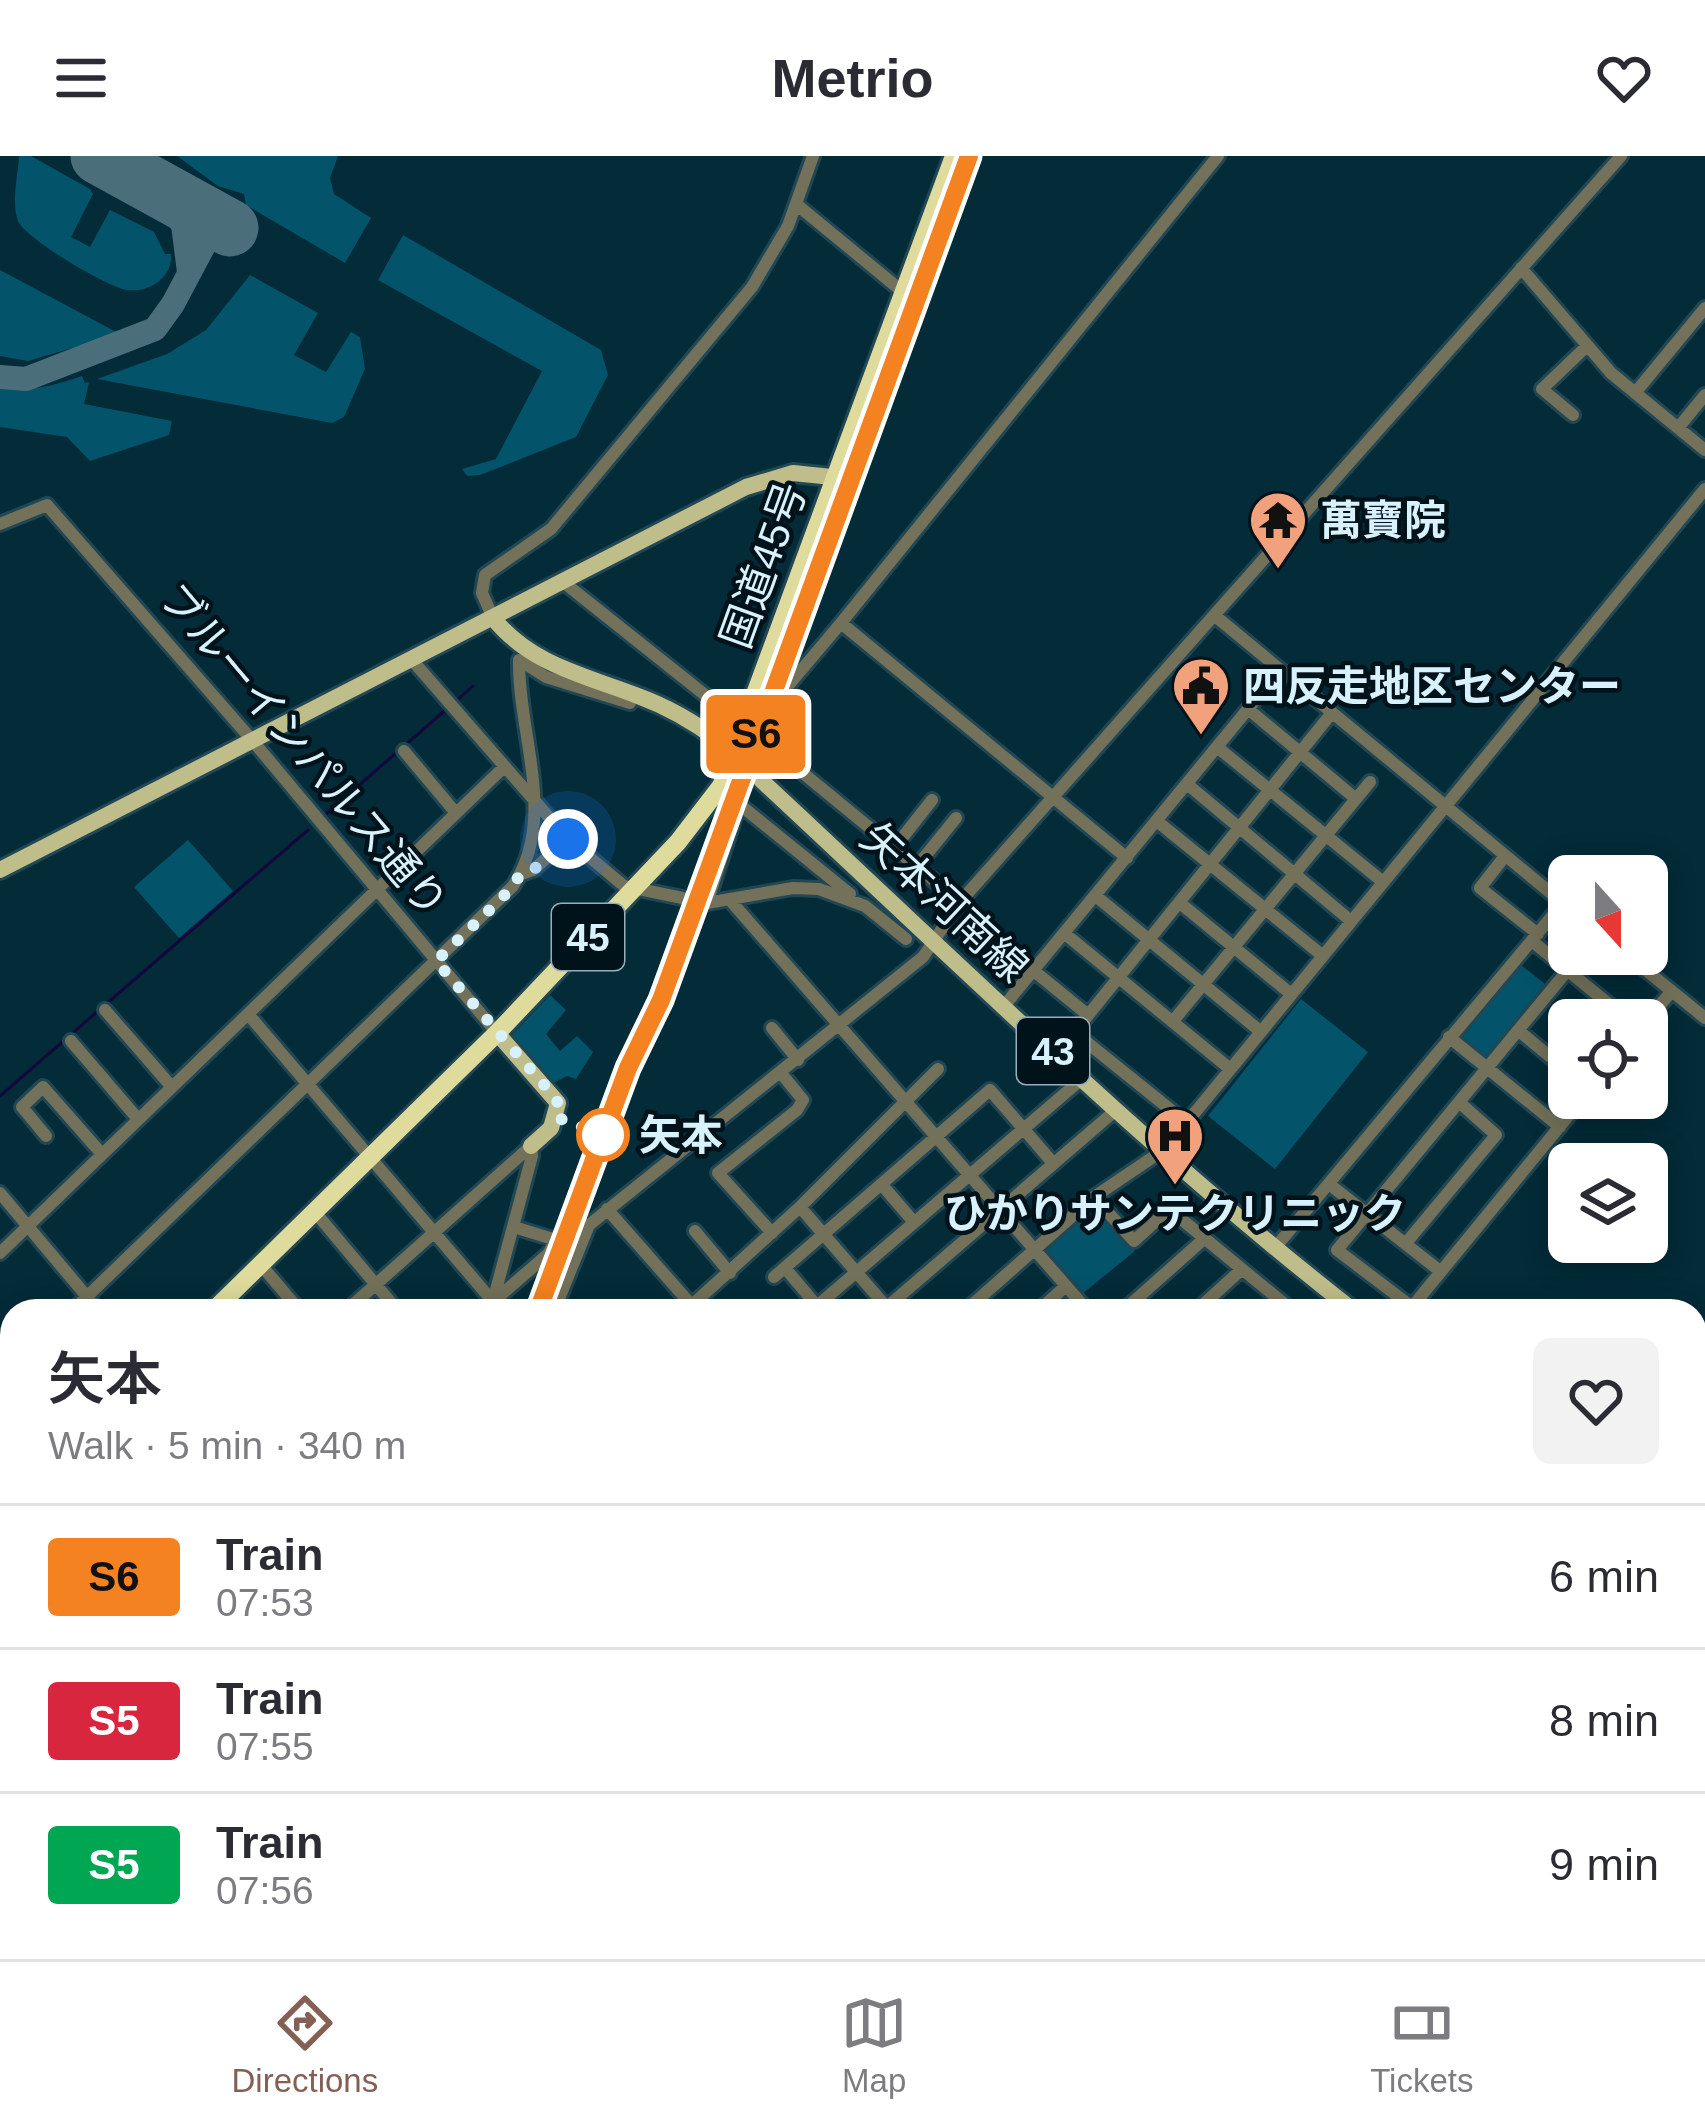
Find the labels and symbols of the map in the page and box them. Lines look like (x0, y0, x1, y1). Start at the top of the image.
street label: 国道45号 (712, 476, 815, 654)
temple icon: 萬寶院 (1247, 489, 1309, 571)
place label: 萬寶院 (1320, 497, 1446, 544)
street label: ブルーインパルス通り (151, 574, 457, 926)
public building icon: 四反走地区センター (1170, 655, 1232, 737)
place label: 四反走地区センター (1243, 663, 1621, 710)
line badge: S6 (702, 695, 810, 773)
your location (538, 809, 598, 869)
street label: 矢本河南線 (852, 814, 1037, 991)
north arrow (1548, 855, 1668, 975)
road number: 45 (552, 904, 624, 970)
road number: 43 (1017, 1018, 1089, 1084)
hospital icon: ひかりサンテクリニック (1144, 1105, 1206, 1187)
marker: 矢本 (578, 1110, 628, 1160)
place label: 矢本 (639, 1112, 723, 1159)
place label: ひかりサンテクリニック (944, 1190, 1406, 1237)

